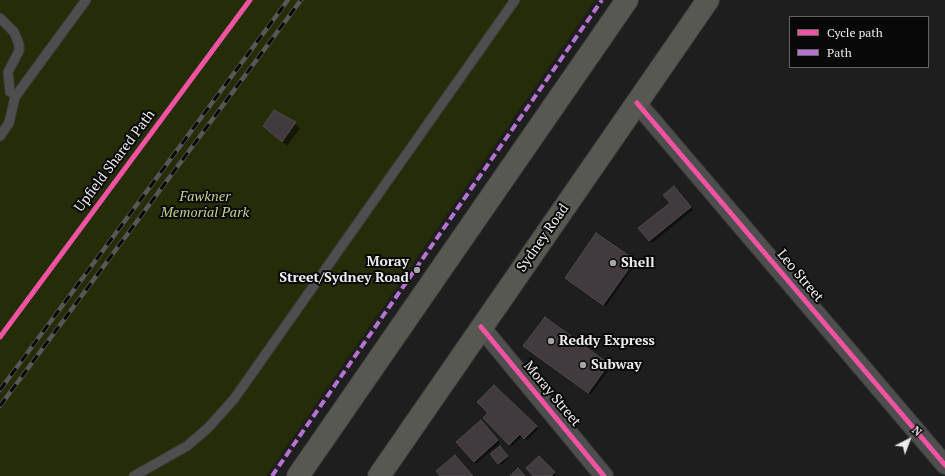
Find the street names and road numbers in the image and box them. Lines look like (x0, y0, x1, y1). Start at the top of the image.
street label: Upfield Shared Path (71, 107, 159, 215)
street label: Sydney Road (513, 201, 573, 275)
street label: Leo Street (773, 246, 827, 306)
street label: Moray Street (520, 358, 584, 430)

